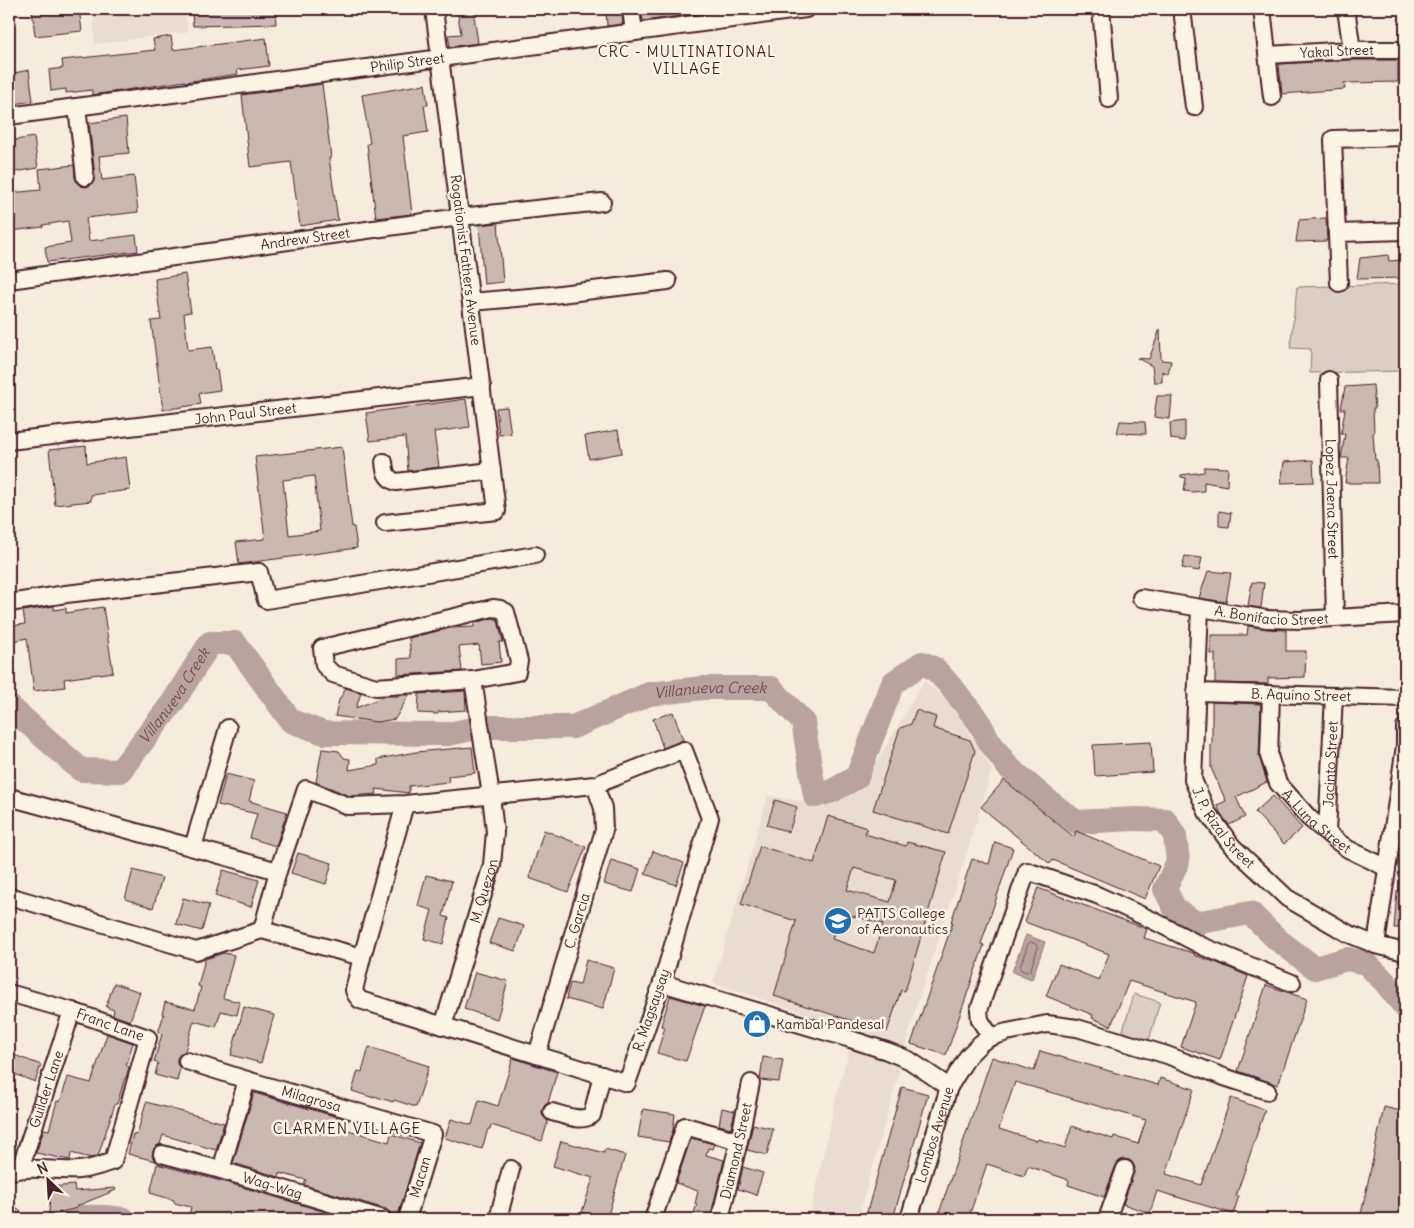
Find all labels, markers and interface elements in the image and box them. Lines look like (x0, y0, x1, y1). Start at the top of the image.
street label: Yakal Street (1300, 41, 1374, 62)
district label: CRC - MULTINATIONAL VILLAGE (598, 42, 776, 78)
street label: Philip Street (369, 49, 446, 76)
street label: Rogationist Fathers Avenue (447, 174, 485, 346)
street label: Andrew Street (259, 223, 351, 254)
street label: John Paul Street (193, 399, 298, 428)
street label: Lopez Jaena Street (1321, 439, 1343, 560)
street label: A. Bonifacio Street (1213, 601, 1329, 629)
water label: Villanueva Creek (134, 643, 214, 747)
water label: Villanueva Creek (653, 678, 767, 702)
street label: B. Aquino Street (1251, 685, 1352, 705)
street label: Jacinto Street (1319, 720, 1342, 808)
street label: J. P. Rizal Street (1188, 784, 1259, 872)
street label: A. Luna Street (1278, 785, 1355, 857)
street label: M. Quezon (466, 858, 501, 926)
street label: C. Garcia (560, 891, 594, 951)
place label: PATTS College of Aeronautics (857, 904, 948, 938)
school or university icon: PATTS College of Aeronautics (823, 906, 853, 936)
street label: R. Magsaysay (628, 966, 674, 1054)
street label: Franc Lane (74, 1004, 146, 1045)
shop icon: Kambal Pandesal (742, 1009, 772, 1039)
place label: Kambal Pandesal (776, 1015, 884, 1033)
street label: Guilder Lane (25, 1048, 67, 1130)
street label: Milagrosa (280, 1082, 343, 1116)
street label: Lombos Avenue (911, 1084, 958, 1185)
street label: Diamond Street (716, 1101, 756, 1201)
district label: CLARMEN VILLAGE (273, 1119, 421, 1138)
street label: Macan (405, 1154, 435, 1200)
north arrow (22, 1156, 72, 1206)
text: N (34, 1158, 51, 1178)
street label: Wag-Wag (240, 1168, 305, 1203)

